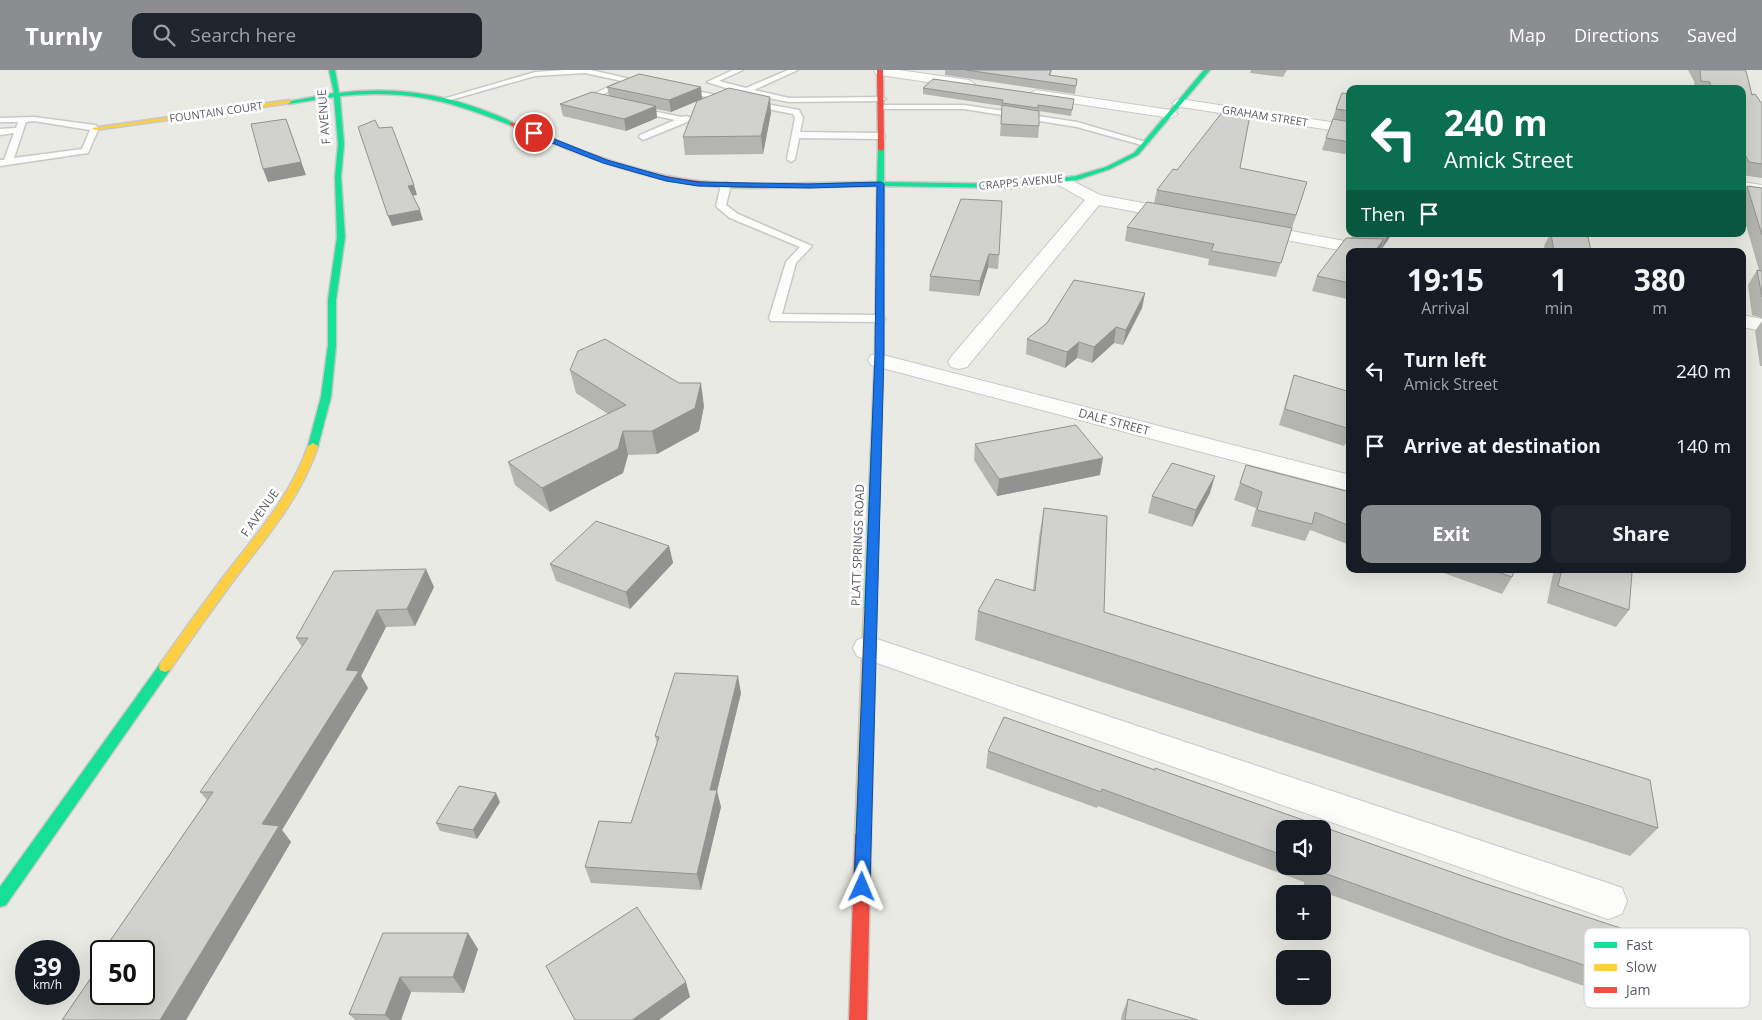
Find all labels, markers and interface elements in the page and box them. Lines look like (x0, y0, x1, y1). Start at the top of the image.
search box (132, 13, 482, 58)
text: Turnly (25, 19, 102, 52)
icon: search (150, 21, 178, 49)
text: Search here (190, 22, 296, 48)
text: Map (1509, 23, 1546, 47)
text: Directions (1574, 23, 1659, 47)
text: Saved (1687, 23, 1737, 47)
street label: F AVENUE (313, 89, 334, 145)
street label: FOUNTAIN COURT (168, 98, 264, 125)
text: 240 m (1444, 99, 1548, 146)
street label: GRAHAM STREET (1221, 101, 1309, 130)
icon: left (1361, 105, 1426, 170)
pin (513, 112, 555, 154)
icon: arrive (520, 119, 548, 147)
text: Amick Street (1444, 144, 1573, 174)
street label: CRAPPS AVENUE (978, 170, 1064, 193)
icon: arrive (1415, 200, 1443, 228)
text: Then (1361, 201, 1405, 227)
text: 19:15 (1407, 259, 1484, 300)
text: 1 (1550, 259, 1567, 300)
text: 380 (1634, 259, 1685, 300)
text: Arrival (1421, 297, 1469, 319)
text: min (1545, 297, 1573, 319)
text: m (1652, 297, 1667, 319)
text: Turn left (1404, 347, 1486, 373)
icon: left (1361, 357, 1389, 385)
text: 240 m (1676, 358, 1731, 384)
text: Amick Street (1404, 373, 1498, 395)
street label: DALE STREET (1077, 404, 1152, 439)
icon: arrive (1361, 432, 1389, 460)
text: Arrive at destination (1404, 433, 1601, 459)
text: 140 m (1676, 433, 1731, 459)
street label: PLATT SPRINGS ROAD (847, 483, 868, 606)
street label: F AVENUE (237, 485, 283, 540)
button: Exit (1361, 505, 1541, 563)
button: Share (1551, 505, 1731, 563)
map controls (1276, 820, 1331, 1005)
button: sound (1276, 820, 1331, 875)
position arrow (835, 860, 887, 912)
button: + (1276, 885, 1331, 940)
legend (1584, 928, 1750, 1008)
text: Fast (1626, 935, 1653, 954)
speed limit sign: 50 (90, 940, 155, 1005)
text: 39 (33, 949, 62, 983)
button: − (1276, 950, 1331, 1005)
text: Slow (1626, 957, 1657, 976)
text: km/h (33, 976, 62, 993)
text: Jam (1624, 980, 1651, 999)

